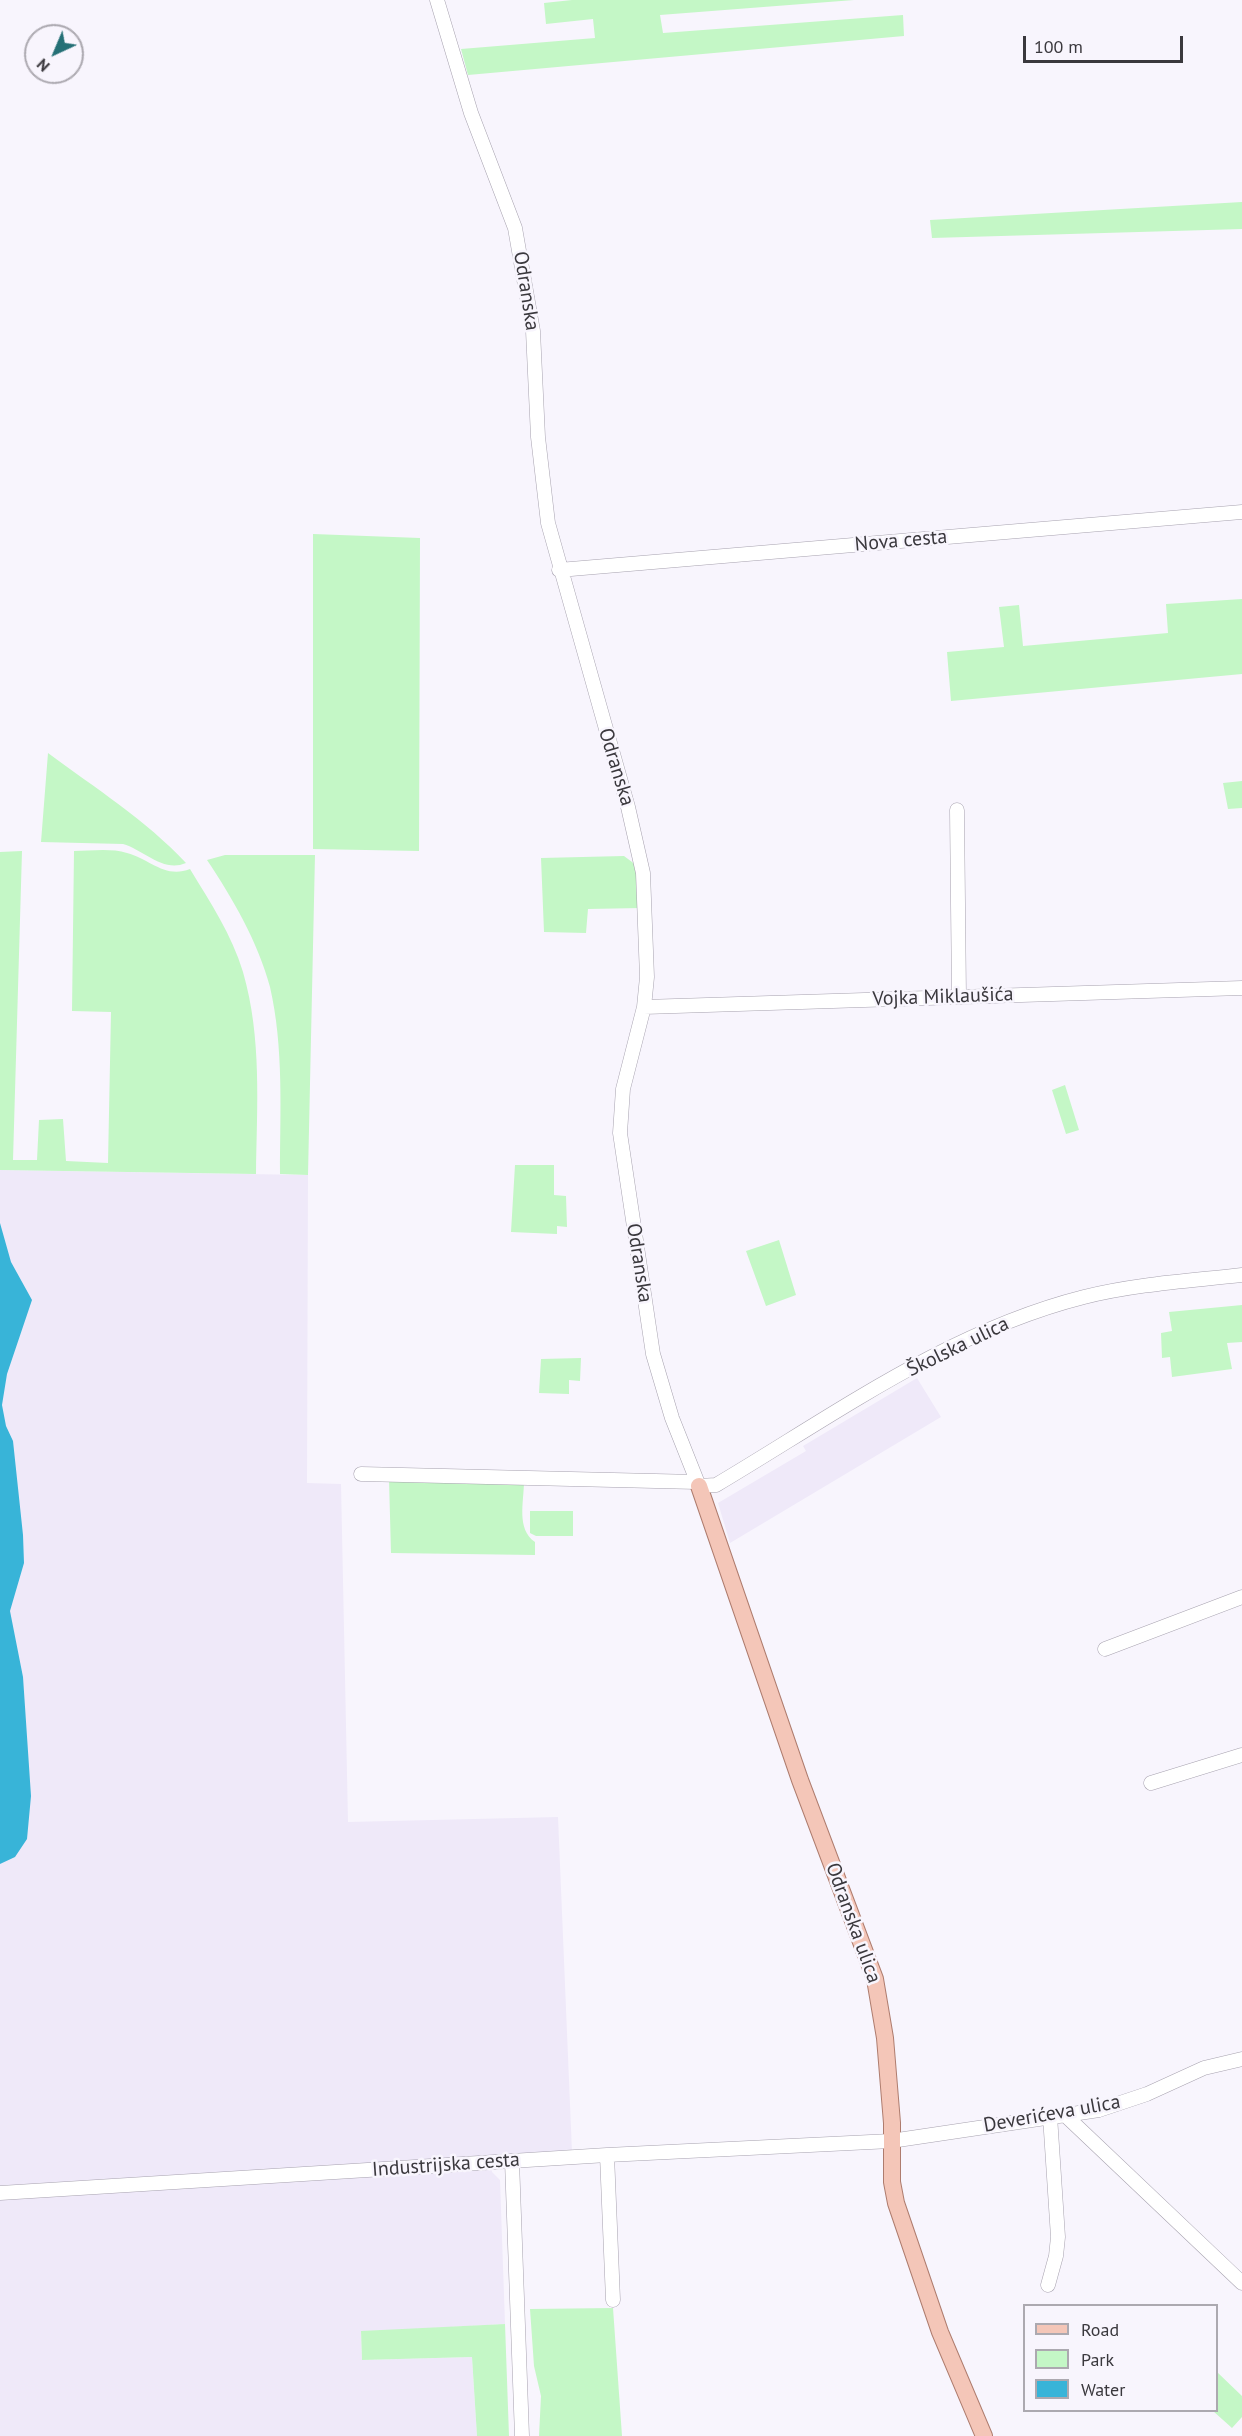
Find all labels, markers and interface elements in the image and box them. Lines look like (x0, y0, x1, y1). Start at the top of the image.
north arrow (24, 24, 84, 84)
scale bar (1026, 24, 1186, 62)
text: 100 m (1034, 35, 1083, 58)
text: N (32, 55, 54, 76)
street label: Odranska (508, 250, 544, 332)
street label: Nova cesta (854, 525, 948, 557)
street label: Odranska (593, 725, 639, 809)
street label: Vojka Miklaušića (872, 983, 1014, 1011)
street label: Odranska (621, 1222, 657, 1304)
street label: Školska ulica (903, 1312, 1013, 1382)
street label: Odranska ulica (820, 1860, 886, 1986)
street label: Deverićeva ulica (982, 2090, 1122, 2138)
street label: Industrijska cesta (371, 2148, 521, 2182)
legend (1023, 2304, 1218, 2412)
text: Road (1081, 2318, 1119, 2341)
text: Park (1081, 2348, 1114, 2371)
text: Water (1081, 2378, 1125, 2401)

